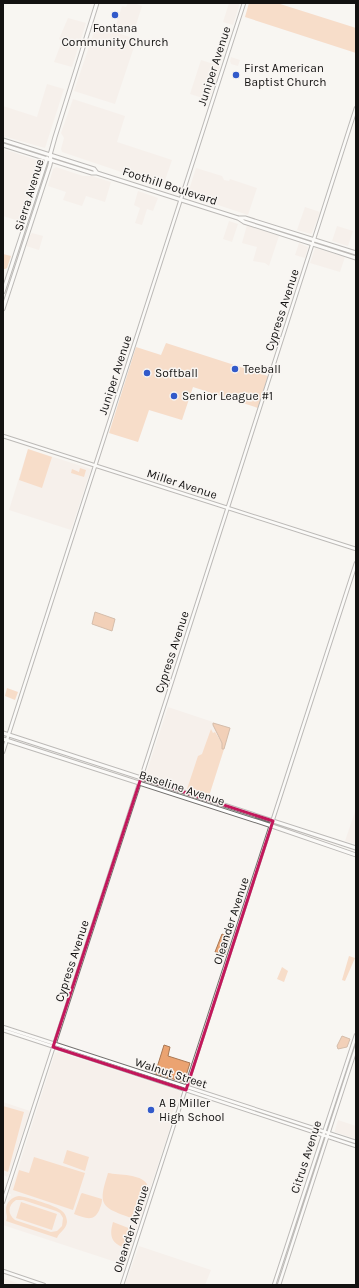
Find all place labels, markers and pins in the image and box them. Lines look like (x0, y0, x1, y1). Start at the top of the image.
marker: Fontana Community Church (110, 10, 120, 20)
place label: Fontana Community Church (61, 21, 169, 49)
place label: First American Baptist Church (244, 61, 326, 89)
marker: First American Baptist Church (231, 70, 241, 80)
place label: Teeball (243, 362, 281, 376)
marker: Teeball (230, 364, 240, 374)
place label: Softball (155, 366, 198, 380)
marker: Softball (142, 368, 152, 378)
place label: Senior League #1 (182, 389, 273, 403)
marker: Senior League #1 (169, 391, 179, 401)
place label: A B Miller High School (159, 1096, 225, 1124)
marker: A B Miller High School (146, 1105, 156, 1115)

